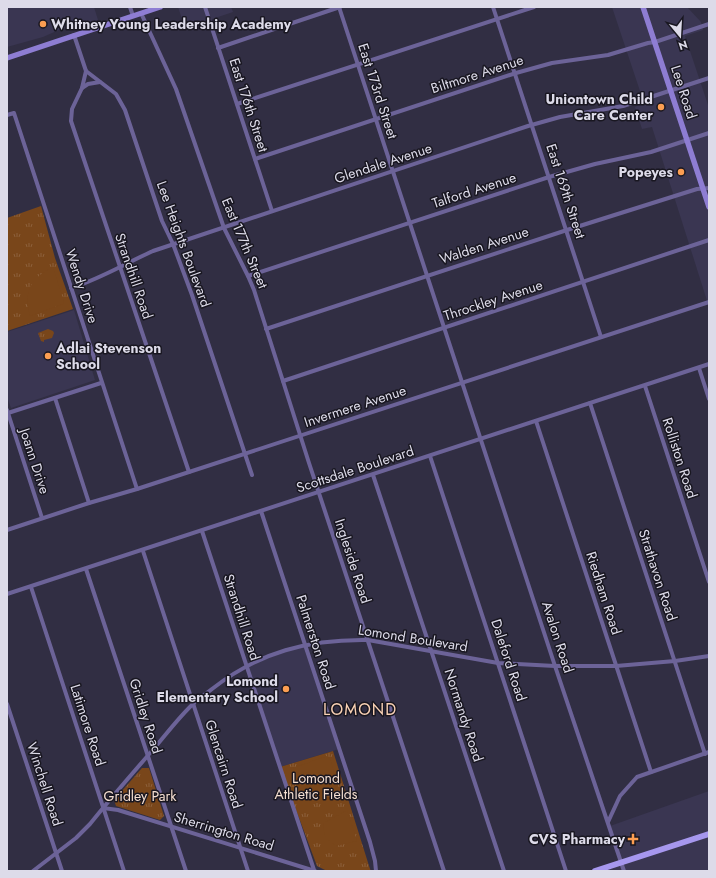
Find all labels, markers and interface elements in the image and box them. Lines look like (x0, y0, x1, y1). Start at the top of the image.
place label: Whitney Young Leadership Academy (51, 14, 292, 34)
north arrow (660, 16, 700, 56)
marker: Whitney Young Leadership Academy (38, 19, 48, 29)
text: N (676, 37, 690, 54)
street label: East 173rd Street (353, 41, 403, 142)
street label: Biltmore Avenue (428, 50, 526, 98)
street label: East 176th Street (224, 55, 274, 155)
street label: Lee Road (666, 63, 702, 121)
place label: Uniontown Child Care Center (545, 89, 653, 125)
marker: Uniontown Child Care Center (656, 102, 666, 112)
street label: Glendale Avenue (332, 138, 434, 188)
street label: East 169th Street (541, 141, 591, 241)
place label: Popeyes (618, 162, 674, 182)
street label: Talford Avenue (429, 167, 519, 213)
marker: Popeyes (676, 167, 686, 177)
street label: Lee Heights Boulevard (152, 178, 216, 310)
street label: East 177th Street (217, 194, 273, 292)
street label: Walden Avenue (437, 221, 531, 269)
street label: Strandhill Road (110, 230, 158, 322)
street label: Wendy Drive (61, 246, 103, 326)
street label: Throckley Avenue (441, 275, 545, 325)
place label: Adlai Stevenson School (55, 338, 161, 374)
marker: Adlai Stevenson School (43, 351, 53, 361)
street label: Invermere Avenue (301, 380, 409, 432)
street label: Rolliston Road (658, 415, 702, 501)
street label: Joann Drive (14, 424, 55, 496)
street label: Scottsdale Boulevard (294, 441, 416, 497)
street label: Ingleside Road (330, 516, 376, 606)
street label: Strathavon Road (634, 527, 682, 623)
street label: Riedham Road (581, 549, 627, 637)
street label: Strandhill Road (219, 571, 265, 663)
street label: Palmerston Road (291, 592, 341, 692)
street label: Avalon Road (537, 599, 579, 675)
street label: Daleford Road (486, 616, 532, 704)
street label: Lomond Boulevard (357, 619, 469, 657)
street label: Normandy Road (440, 666, 488, 764)
place label: Lomond Elementary School (157, 671, 278, 707)
street label: Gridley Road (124, 676, 168, 756)
street label: Latimore Road (65, 682, 111, 768)
marker: Lomond Elementary School (281, 684, 291, 694)
district label: LOMOND (323, 698, 397, 721)
street label: Glencairn Road (200, 717, 248, 811)
street label: Winchell Road (22, 740, 68, 828)
park label: Lomond Athletic Fields (275, 768, 358, 804)
park label: Gridley Park (104, 786, 177, 806)
street label: Sherrington Road (172, 806, 276, 856)
place label: CVS Pharmacy (529, 829, 626, 849)
marker: CVS Pharmacy (628, 834, 638, 844)

